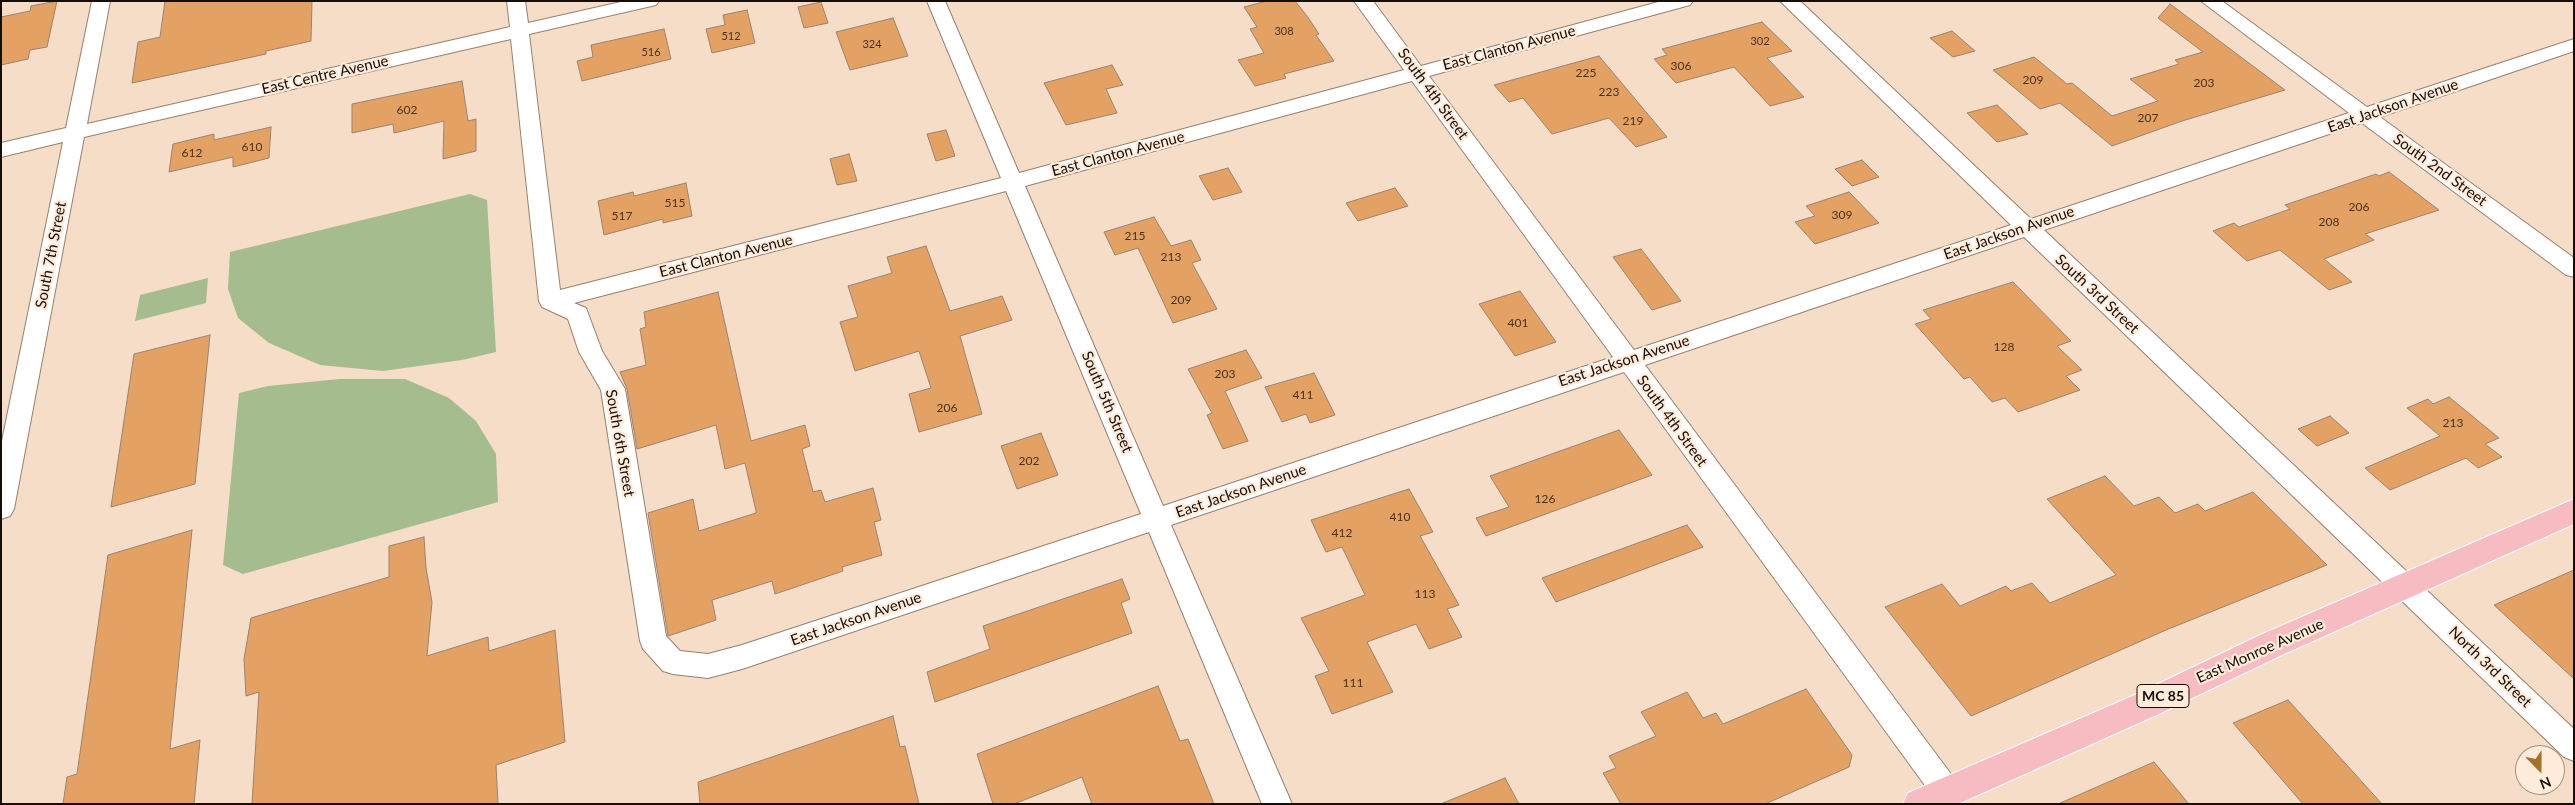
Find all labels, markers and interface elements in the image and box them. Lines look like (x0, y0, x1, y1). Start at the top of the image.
street label: East Clanton Avenue (1441, 22, 1577, 74)
house number: 308 (1274, 24, 1294, 38)
house number: 512 (721, 29, 741, 43)
house number: 302 (1750, 34, 1770, 48)
house number: 324 (862, 37, 882, 51)
house number: 516 (641, 45, 661, 59)
street label: South 4th Street (1394, 45, 1472, 143)
street label: East Centre Avenue (260, 52, 390, 98)
house number: 306 (1671, 59, 1691, 73)
house number: 225 (1576, 66, 1596, 80)
house number: 209 (2023, 73, 2043, 87)
street label: East Jackson Avenue (2325, 75, 2461, 137)
house number: 203 (2194, 76, 2214, 90)
house number: 223 (1599, 85, 1619, 99)
house number: 602 (397, 103, 417, 117)
house number: 207 (2138, 111, 2158, 125)
house number: 219 (1623, 114, 1643, 128)
street label: East Clanton Avenue (1050, 128, 1186, 180)
street label: South 2nd Street (2390, 130, 2490, 210)
house number: 610 (242, 140, 262, 154)
house number: 612 (182, 146, 202, 160)
house number: 515 (665, 196, 685, 210)
street label: South 7th Street (32, 200, 70, 310)
house number: 206 (2349, 200, 2369, 214)
street label: East Jackson Avenue (1941, 202, 2077, 264)
house number: 309 (1832, 208, 1852, 222)
house number: 517 (612, 209, 632, 223)
house number: 208 (2319, 215, 2339, 229)
house number: 215 (1125, 229, 1145, 243)
street label: East Clanton Avenue (657, 231, 795, 281)
house number: 213 (1161, 250, 1181, 264)
street label: South 3rd Street (2051, 251, 2143, 337)
house number: 209 (1171, 293, 1191, 307)
house number: 401 (1508, 316, 1528, 330)
street label: East Jackson Avenue (1556, 331, 1692, 391)
house number: 128 (1994, 340, 2014, 354)
street label: South 5th Street (1078, 349, 1136, 455)
house number: 203 (1215, 367, 1235, 381)
street label: South 4th Street (1633, 372, 1711, 470)
street label: South 6th Street (602, 388, 638, 498)
house number: 411 (1293, 388, 1313, 402)
house number: 206 (937, 401, 957, 415)
house number: 213 (2443, 416, 2463, 430)
house number: 202 (1019, 454, 1039, 468)
street label: East Jackson Avenue (1173, 460, 1309, 522)
house number: 126 (1535, 492, 1555, 506)
house number: 410 (1390, 510, 1410, 524)
house number: 412 (1332, 526, 1352, 540)
house number: 113 (1415, 587, 1435, 601)
street label: East Jackson Avenue (788, 588, 924, 650)
street label: East Monroe Avenue (2194, 615, 2326, 687)
street label: North 3rd Street (2445, 623, 2535, 711)
house number: 111 (1343, 676, 1363, 690)
road number: MC 85 (2137, 684, 2189, 708)
north arrow (2515, 745, 2565, 795)
text: N (2537, 774, 2554, 793)

